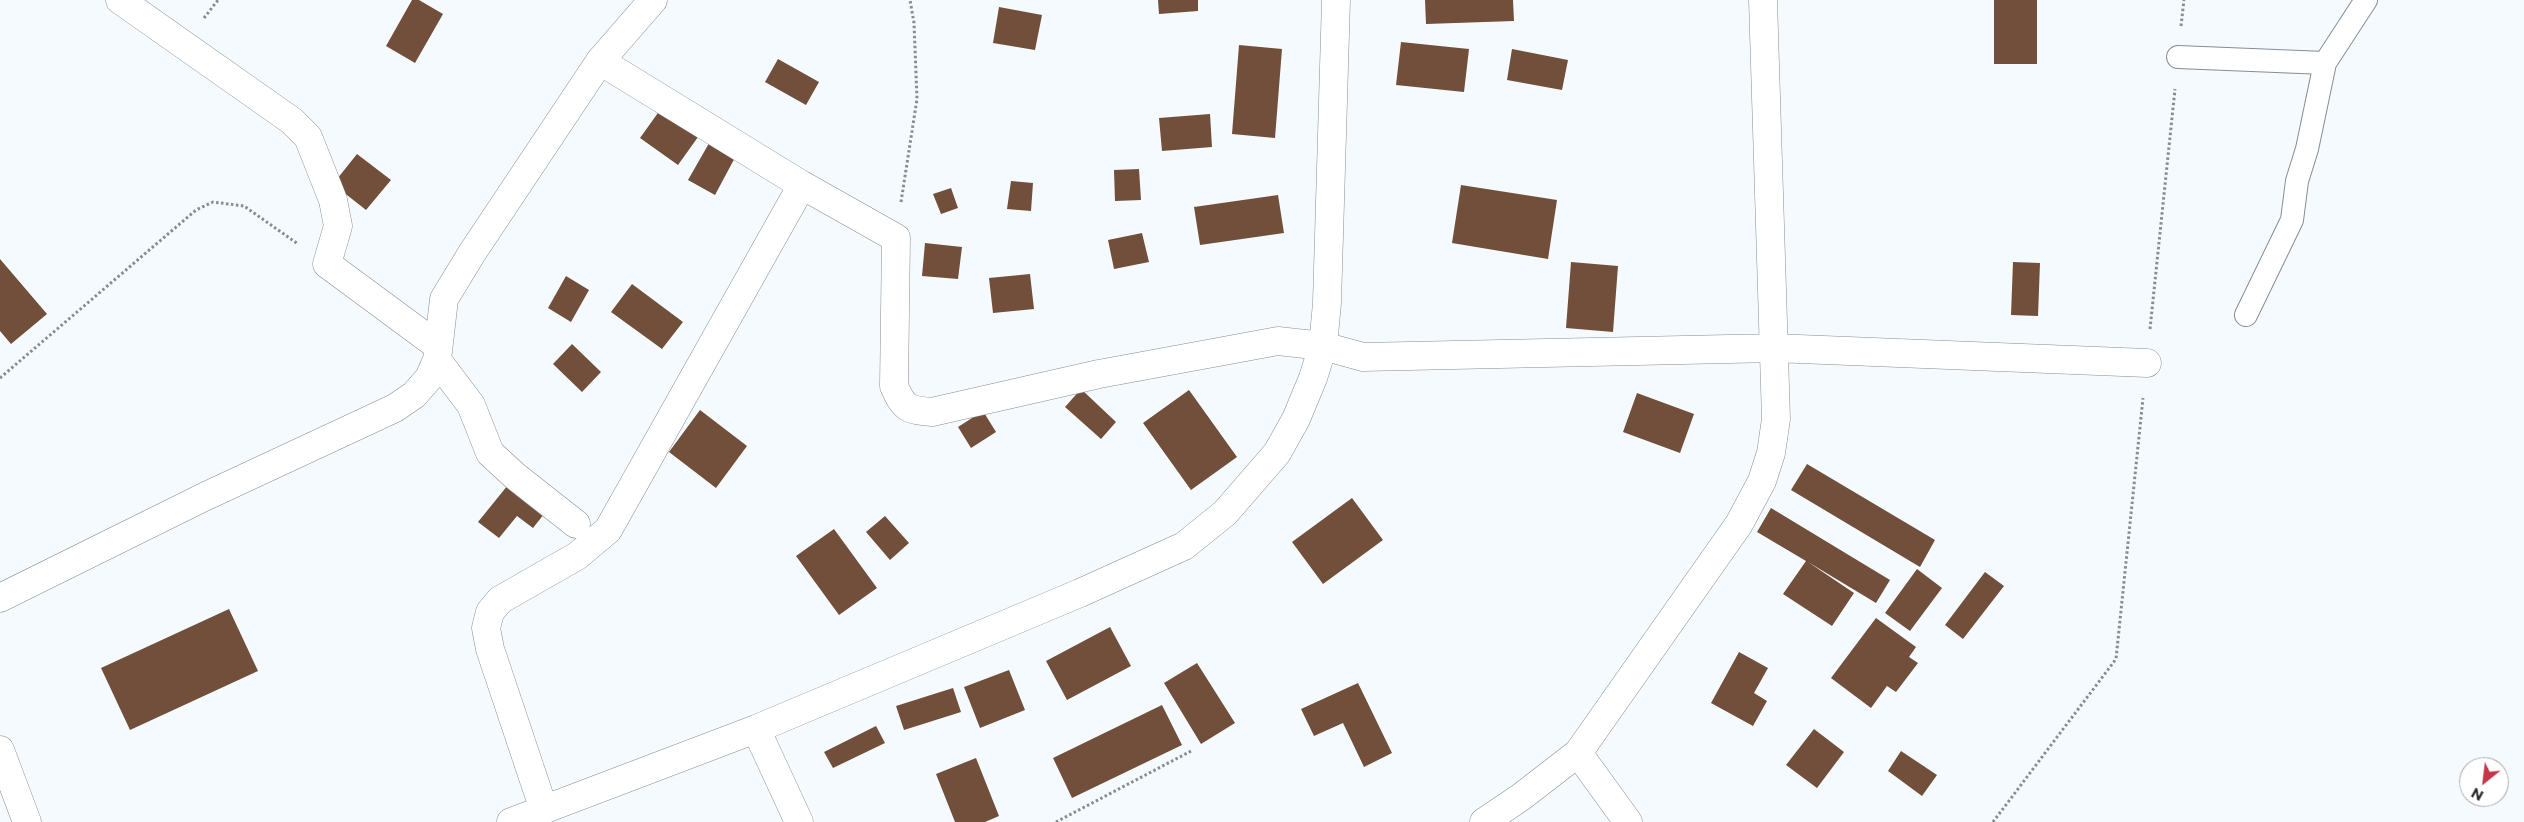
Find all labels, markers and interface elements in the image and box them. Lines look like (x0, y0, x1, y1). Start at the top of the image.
north arrow (2459, 757, 2509, 807)
text: N (2468, 784, 2487, 805)

